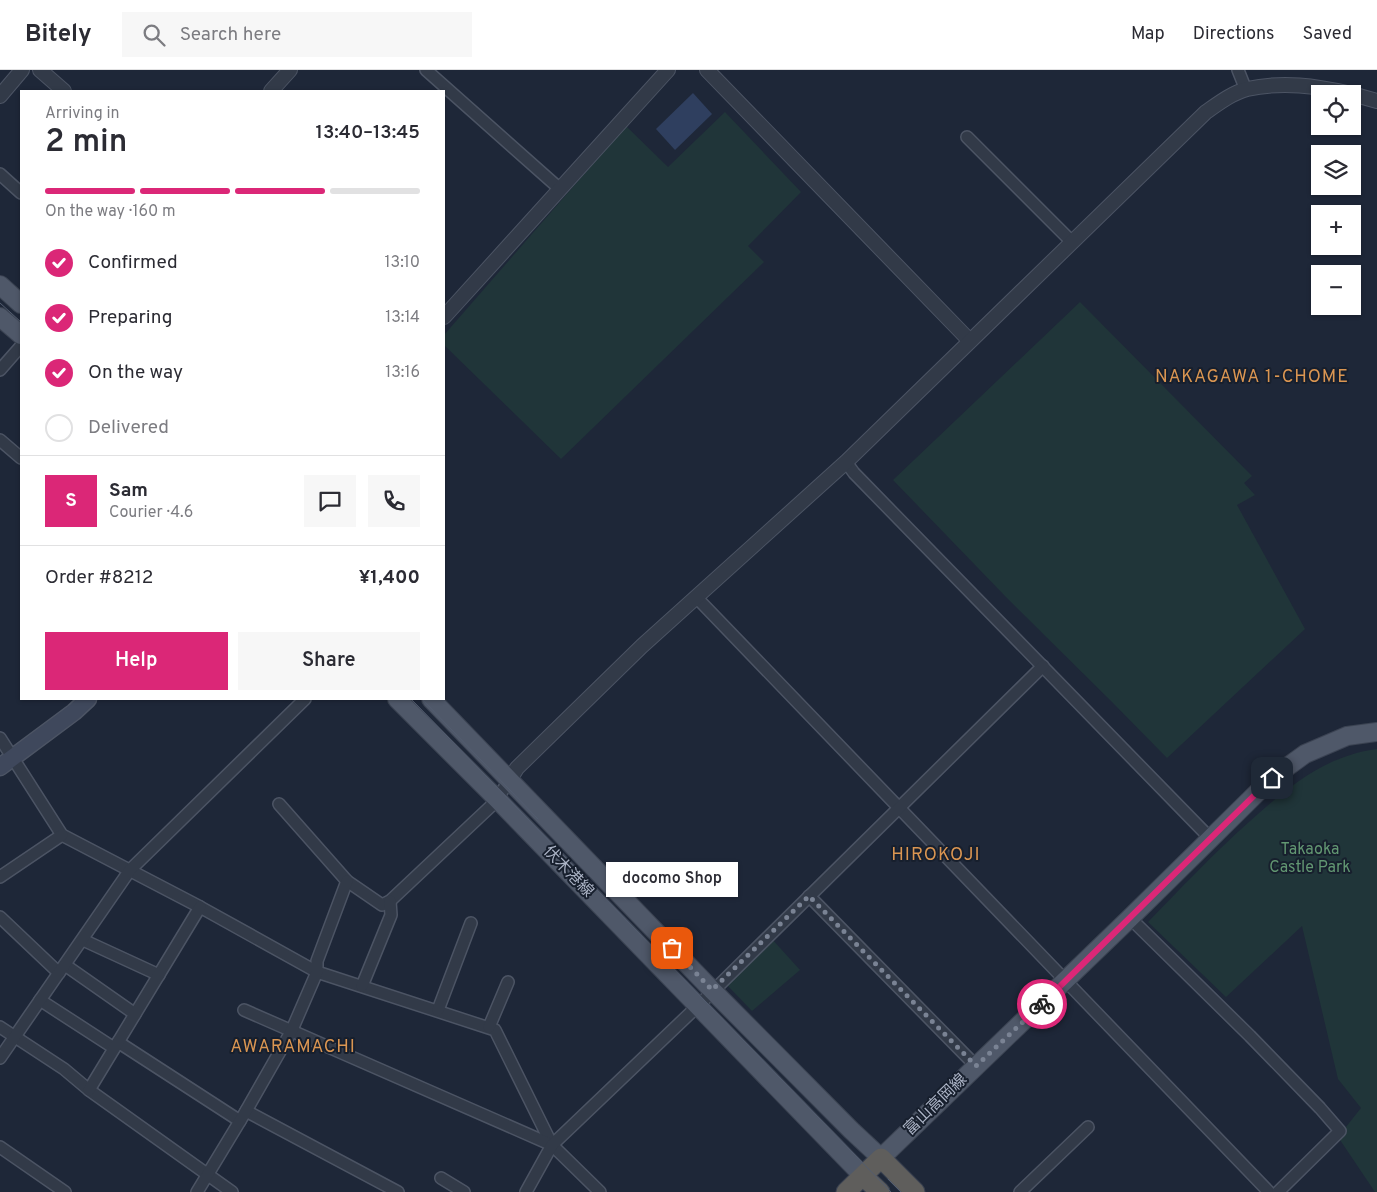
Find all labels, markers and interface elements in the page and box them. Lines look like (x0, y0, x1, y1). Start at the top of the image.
search box (122, 12, 472, 57)
text: Bitely (25, 20, 92, 50)
icon: search (140, 21, 168, 49)
text: Search here (180, 23, 281, 47)
text: Map (1131, 23, 1165, 46)
text: Directions (1193, 23, 1275, 46)
text: Saved (1303, 23, 1352, 46)
map controls (1311, 85, 1361, 315)
button: locate (1311, 85, 1361, 135)
text: Arriving in (45, 104, 120, 124)
text: 13:40–13:45 (316, 121, 420, 145)
text: 2 min (45, 123, 127, 163)
button: layers (1311, 145, 1361, 195)
text: On the way · 160 m (45, 202, 176, 222)
button: + (1311, 205, 1361, 255)
icon: check (45, 249, 73, 277)
text: Confirmed (88, 251, 178, 275)
text: 13:10 (385, 253, 420, 273)
button: − (1311, 265, 1361, 315)
icon: check (45, 304, 73, 332)
text: Preparing (88, 306, 172, 330)
text: 13:14 (385, 308, 420, 328)
icon: check (45, 359, 73, 387)
text: On the way (88, 361, 183, 385)
text: 13:16 (385, 363, 420, 383)
district label: NAKAGAWA 1-CHOME (1155, 366, 1349, 389)
text: Delivered (88, 416, 169, 440)
button: chat (304, 475, 356, 527)
button: phone (368, 475, 420, 527)
text: Sam (109, 479, 148, 503)
text: S (65, 489, 77, 513)
text: Courier · 4.6 (109, 503, 193, 523)
text: Order #8212 (45, 566, 153, 590)
text: ¥1,400 (359, 566, 420, 590)
button: Help (45, 632, 228, 690)
button: Share (238, 632, 420, 690)
pin (1251, 757, 1293, 799)
icon: home (1258, 764, 1286, 792)
park label: Takaoka Castle Park (1269, 840, 1351, 878)
street label: 伏木港線 (539, 842, 597, 902)
district label: HIROKOJI (891, 844, 981, 867)
callout: docomo Shop (606, 863, 738, 898)
text: docomo Shop (622, 869, 722, 889)
pin (651, 927, 693, 969)
icon: bag (658, 934, 686, 962)
courier (1017, 979, 1067, 1029)
icon: bike (1028, 990, 1056, 1018)
district label: AWARAMACHI (230, 1036, 356, 1059)
street label: 富山高岡線 (900, 1070, 972, 1140)

